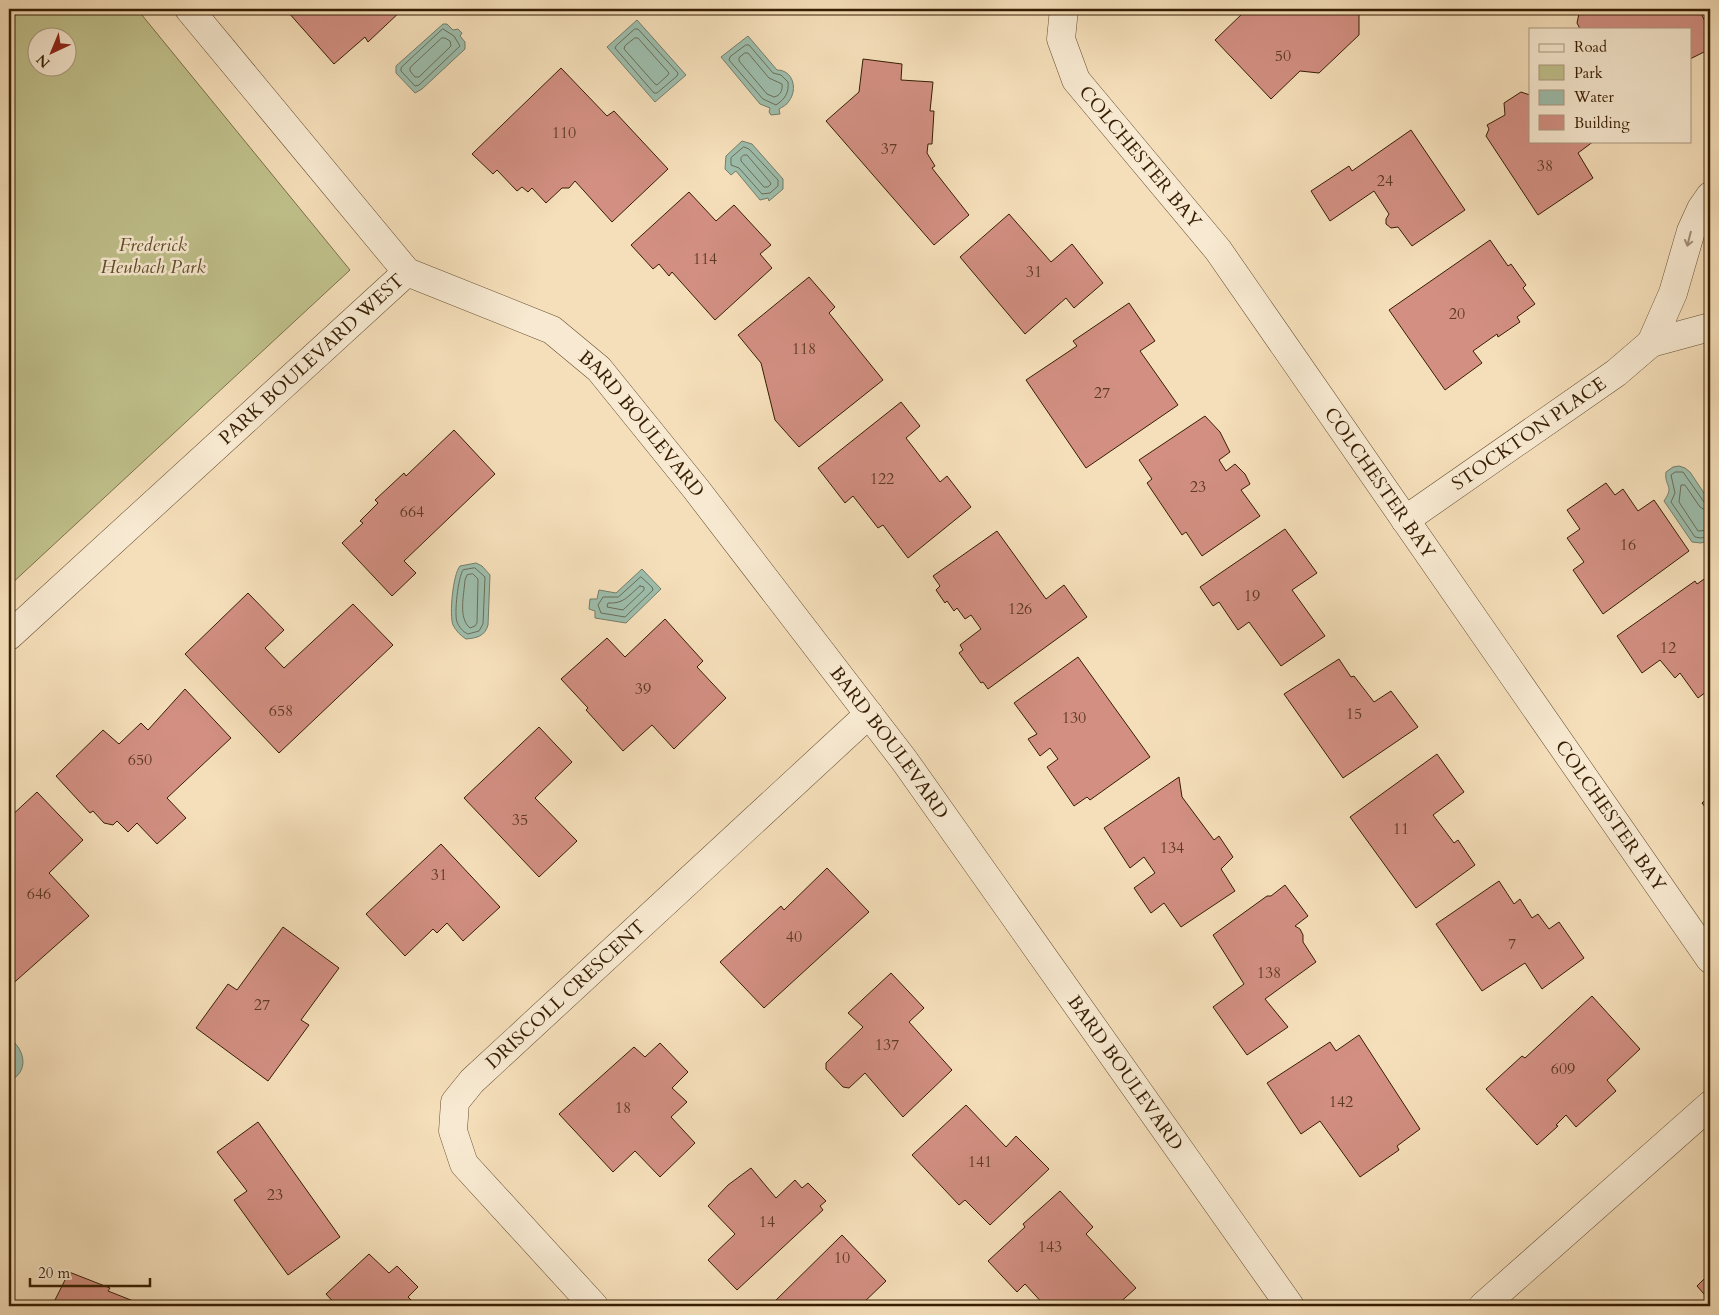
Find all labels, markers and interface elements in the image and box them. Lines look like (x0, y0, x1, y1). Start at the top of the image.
north arrow (28, 28, 78, 78)
legend (1529, 28, 1692, 142)
text: Road (1574, 37, 1607, 57)
house number: 50 (1275, 45, 1291, 67)
text: N (32, 50, 54, 72)
text: Park (1574, 63, 1603, 83)
street label: COLCHESTER BAY (1073, 80, 1208, 234)
text: Water (1573, 87, 1615, 107)
text: Building (1574, 113, 1630, 133)
house number: 110 (552, 122, 576, 144)
house number: 37 (881, 138, 897, 160)
house number: 38 (1537, 155, 1553, 177)
house number: 24 (1377, 170, 1393, 192)
one-way arrow (1684, 231, 1693, 247)
park label: Frederick Heubach Park (100, 232, 206, 280)
house number: 114 (693, 248, 717, 270)
house number: 31 (1026, 261, 1042, 283)
street label: PARK BOULEVARD WEST (213, 268, 410, 451)
house number: 20 (1449, 303, 1465, 325)
house number: 118 (792, 338, 816, 360)
street label: BARD BOULEVARD (573, 344, 711, 503)
street label: STOCKTON PLACE (1446, 371, 1611, 497)
house number: 27 (1094, 382, 1110, 404)
street label: COLCHESTER BAY (1318, 402, 1442, 565)
house number: 122 (870, 468, 894, 490)
house number: 23 (1190, 476, 1206, 498)
house number: 664 (400, 501, 424, 523)
house number: 16 (1620, 534, 1636, 556)
house number: 19 (1244, 585, 1260, 607)
house number: 126 (1008, 598, 1032, 620)
house number: 12 (1660, 637, 1676, 659)
street label: BARD BOULEVARD (824, 661, 955, 824)
house number: 39 (635, 678, 651, 700)
house number: 658 (269, 700, 293, 722)
house number: 15 (1346, 703, 1362, 725)
house number: 130 (1062, 707, 1086, 729)
street label: COLCHESTER BAY (1549, 735, 1673, 897)
house number: 650 (128, 749, 152, 771)
house number: 35 (512, 809, 528, 831)
house number: 11 (1393, 818, 1409, 840)
house number: 134 (1160, 837, 1184, 859)
house number: 31 (431, 864, 447, 886)
house number: 646 (27, 883, 51, 905)
street label: DRISCOLL CRESCENT (480, 914, 651, 1075)
house number: 40 (786, 926, 802, 948)
house number: 7 (1508, 933, 1516, 955)
house number: 138 (1257, 962, 1281, 984)
street label: BARD BOULEVARD (1061, 990, 1189, 1156)
house number: 27 (254, 994, 270, 1016)
house number: 137 (875, 1034, 899, 1056)
house number: 609 (1551, 1058, 1575, 1080)
house number: 142 (1329, 1091, 1353, 1113)
house number: 18 (615, 1097, 631, 1119)
house number: 141 (968, 1151, 992, 1173)
house number: 23 (267, 1184, 283, 1206)
house number: 14 (759, 1211, 775, 1233)
house number: 143 (1038, 1236, 1062, 1258)
house number: 10 (834, 1247, 850, 1269)
scale bar (30, 1255, 150, 1287)
text: 20 m (38, 1263, 70, 1283)

